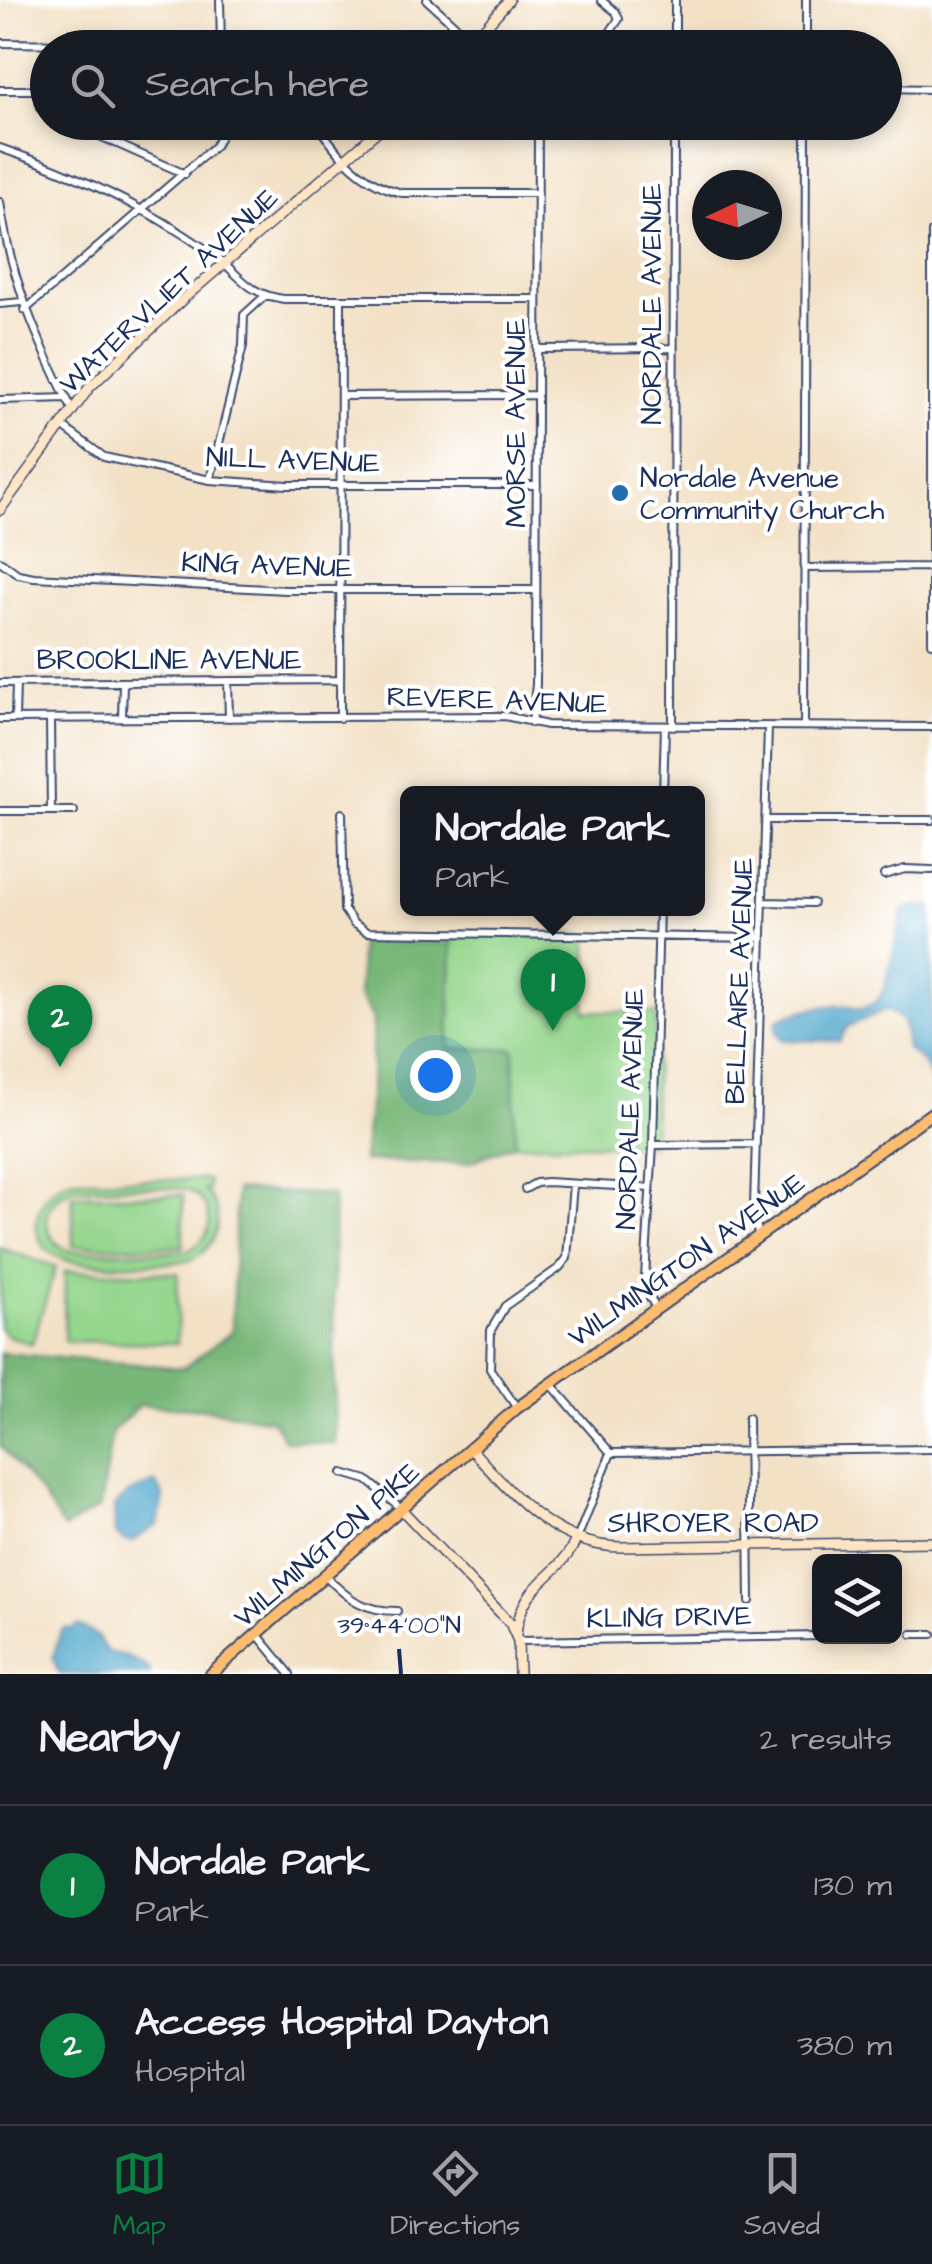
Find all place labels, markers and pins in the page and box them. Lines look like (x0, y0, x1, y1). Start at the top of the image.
place label: Nordale Avenue Community Church (640, 459, 885, 532)
marker: Nordale Avenue Community Church (609, 482, 631, 504)
pin: 1 (520, 948, 586, 1031)
pin: 2 (28, 984, 92, 1067)

